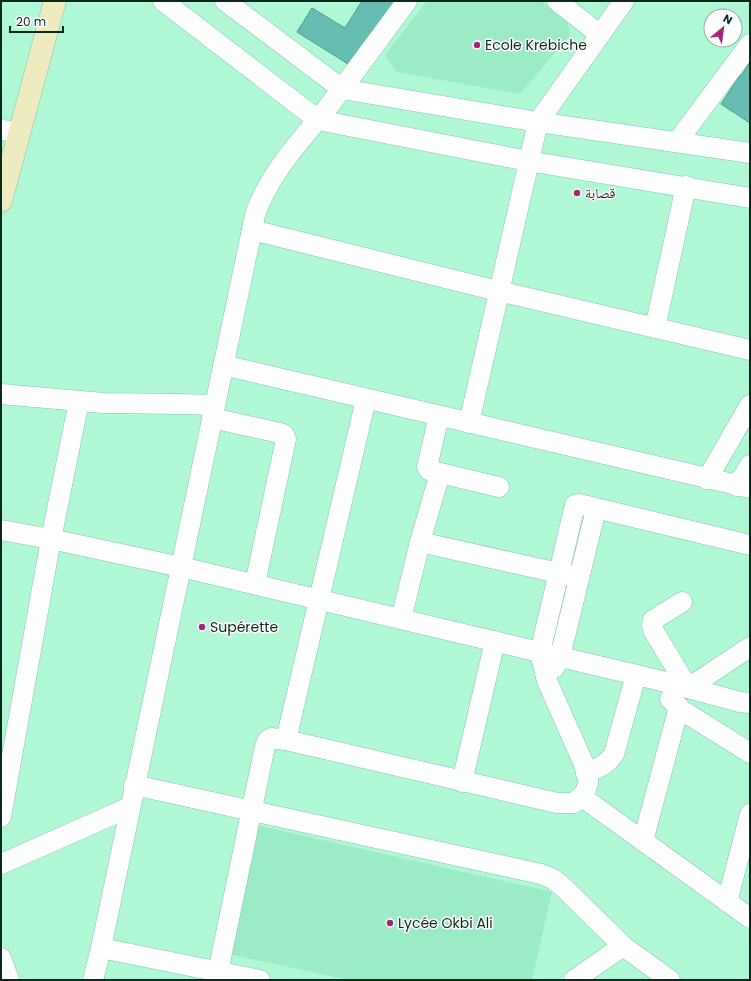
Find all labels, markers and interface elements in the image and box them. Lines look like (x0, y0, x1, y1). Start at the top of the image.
scale bar (10, 8, 63, 34)
north arrow (703, 8, 743, 48)
text: N (720, 10, 735, 28)
text: 20 m (16, 13, 46, 30)
place label: Ecole Krebiche (485, 35, 587, 55)
marker: Ecole Krebiche (472, 40, 482, 50)
place label: قصابة (585, 183, 616, 203)
marker: قصابة (572, 188, 582, 198)
place label: Supérette (210, 617, 278, 637)
marker: Supérette (197, 622, 207, 632)
place label: Lycée Okbi Ali (398, 913, 493, 933)
marker: Lycée Okbi Ali (385, 918, 395, 928)

